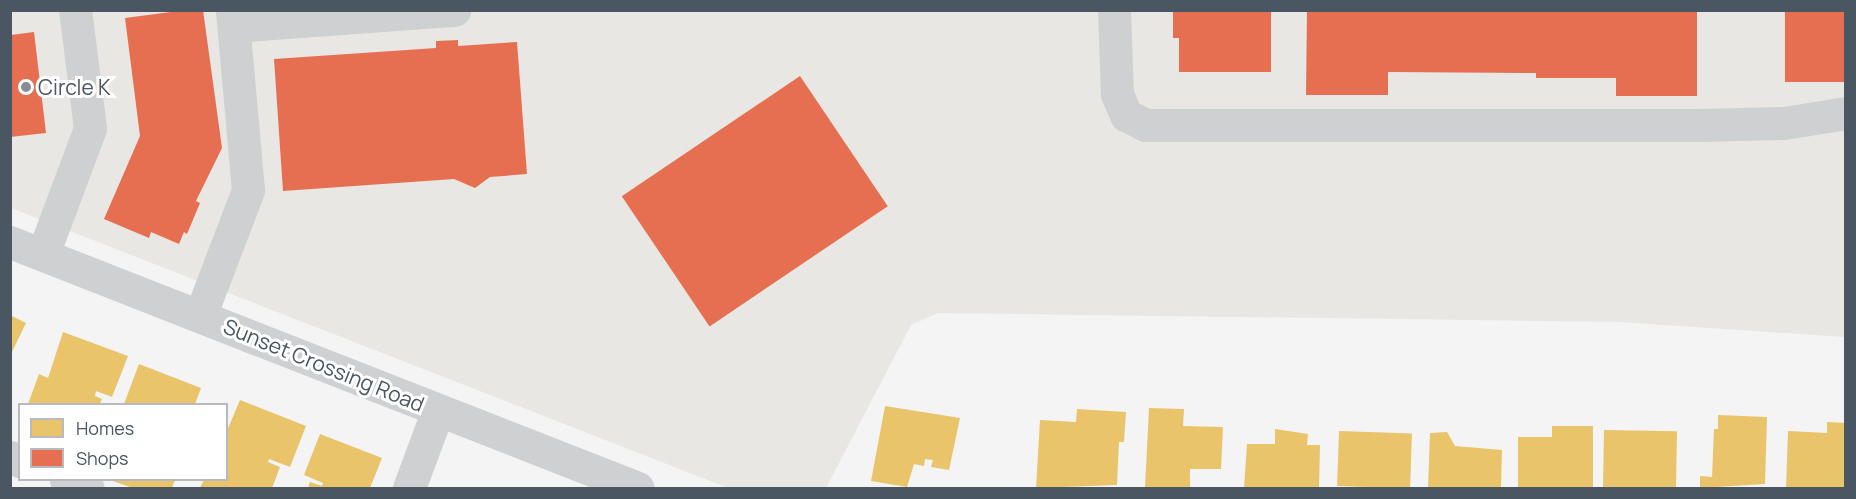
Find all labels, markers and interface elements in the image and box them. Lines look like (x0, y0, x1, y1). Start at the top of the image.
place label: Circle K (38, 74, 110, 100)
marker: Circle K (19, 80, 33, 94)
street label: Sunset Crossing Road (220, 313, 428, 417)
legend (18, 403, 228, 481)
text: Homes (76, 416, 134, 440)
text: Shops (76, 446, 128, 470)

